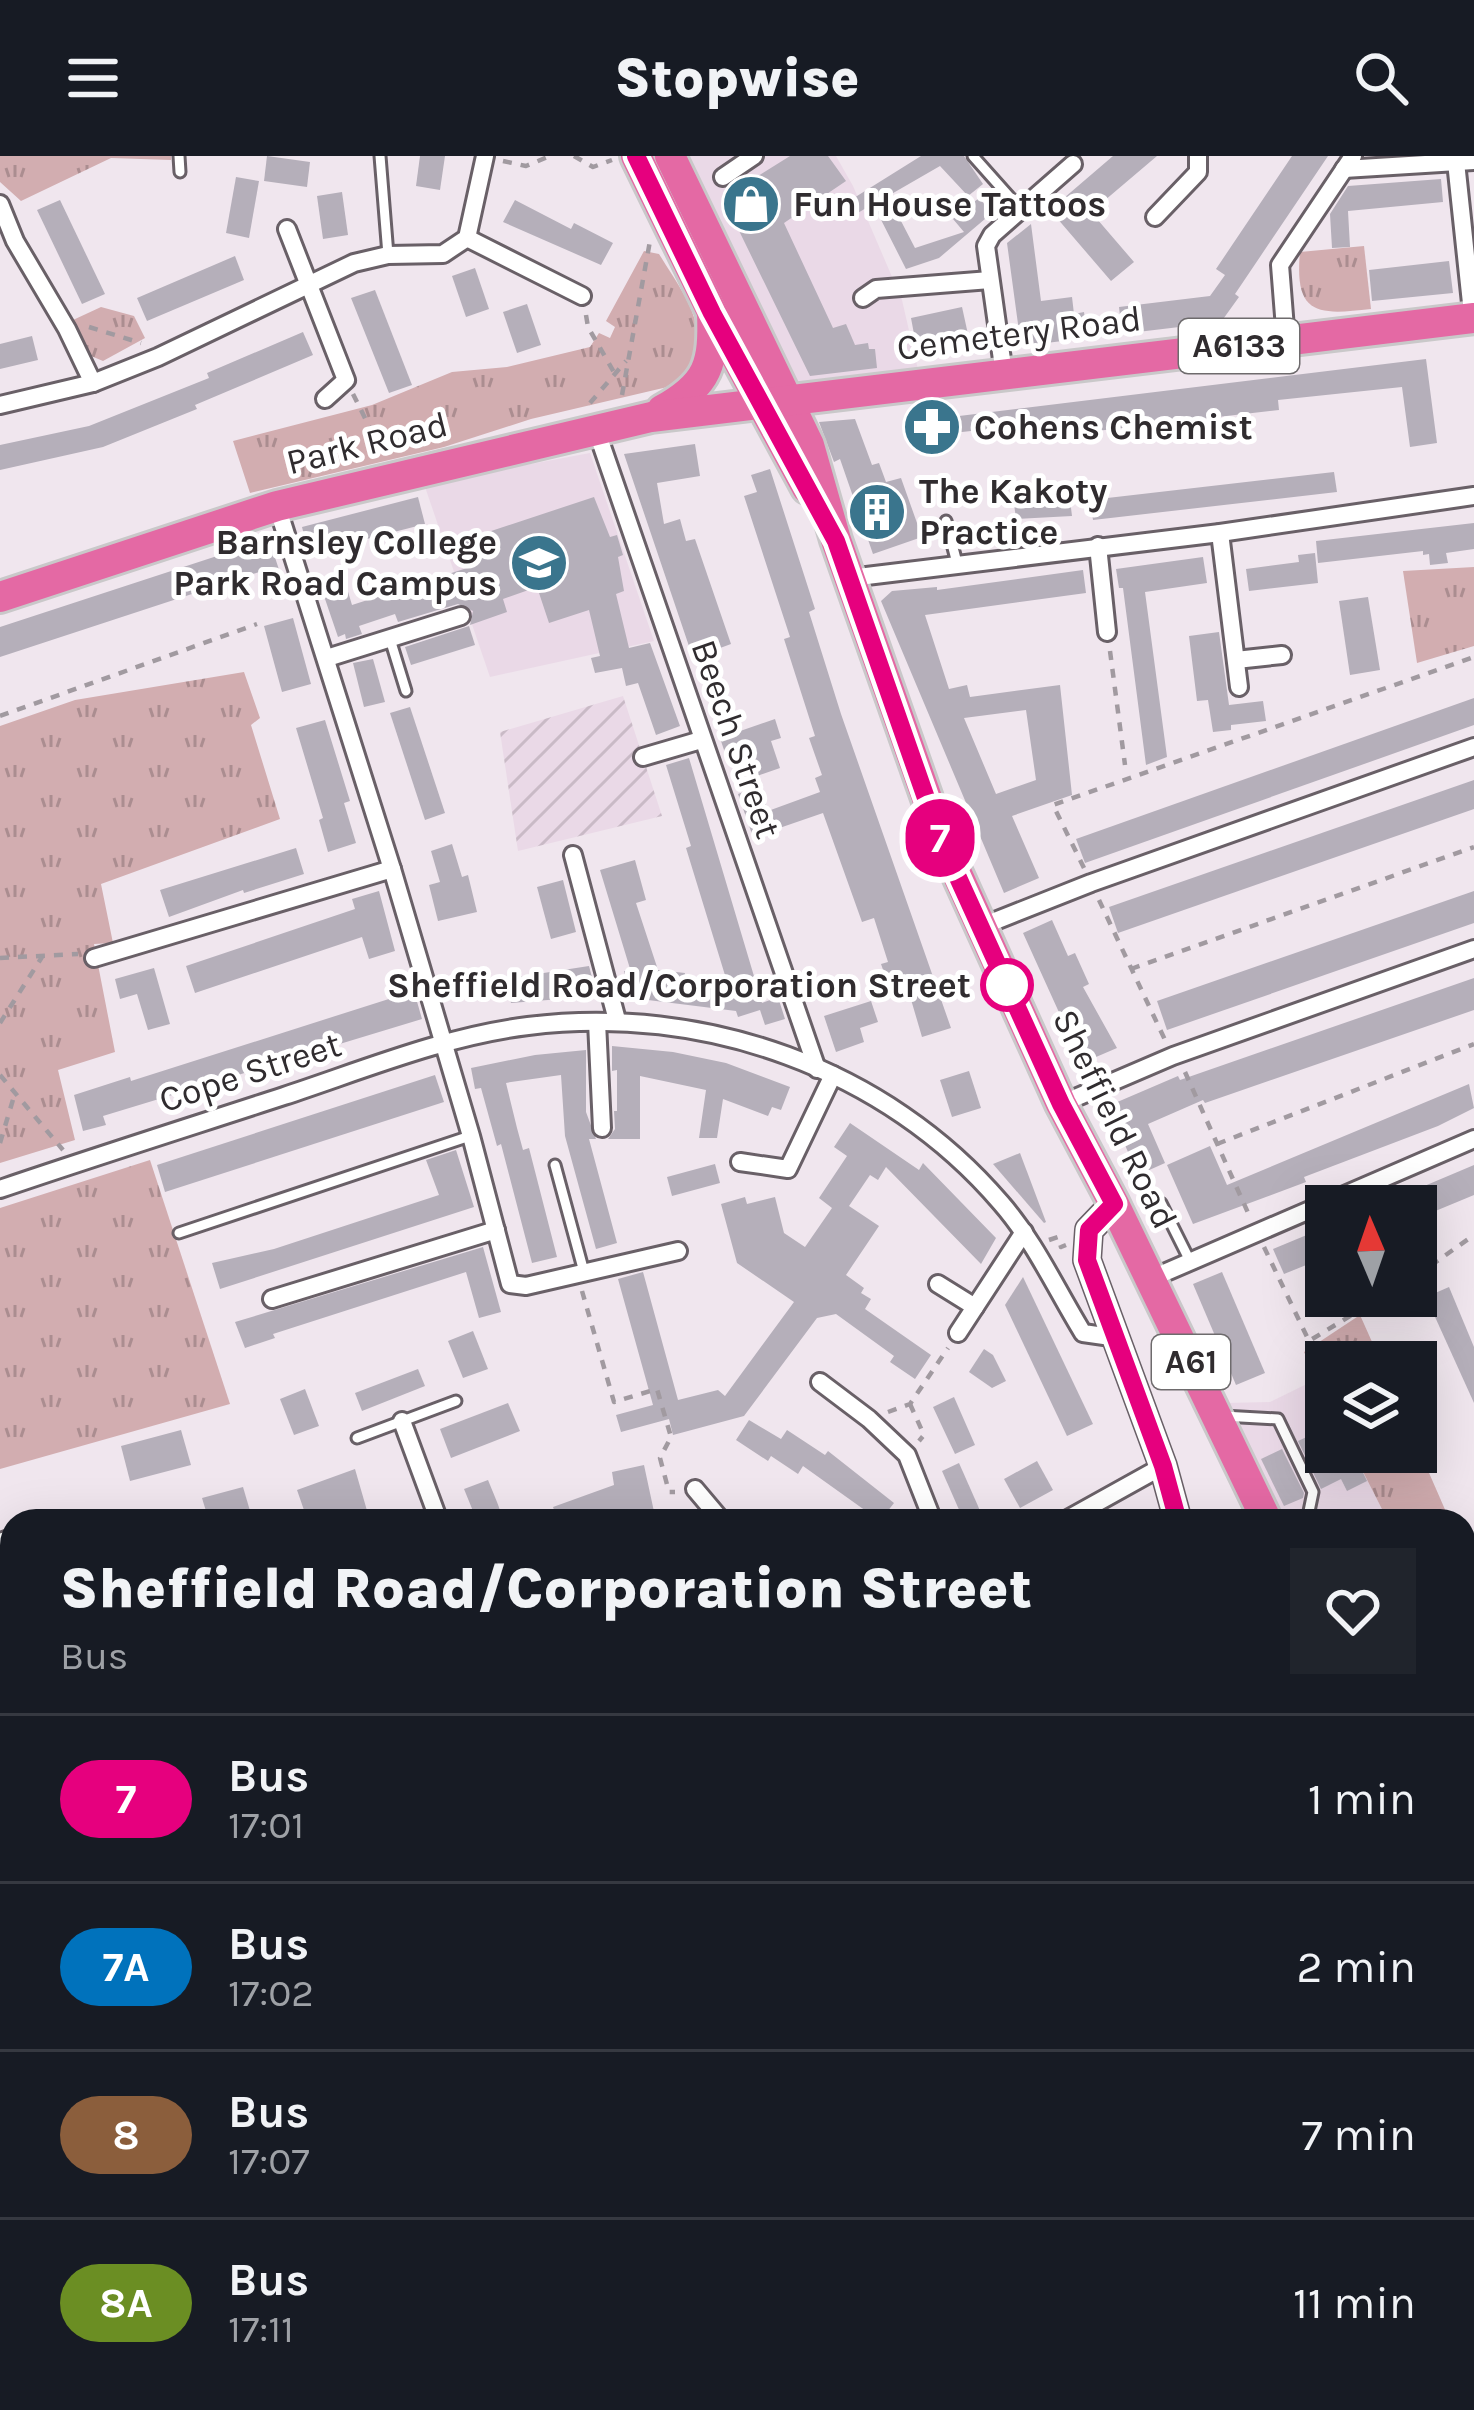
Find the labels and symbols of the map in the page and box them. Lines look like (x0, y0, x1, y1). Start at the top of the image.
shop icon: Fun House Tattoos (720, 173, 782, 235)
place label: Fun House Tattoos (793, 183, 1106, 225)
street label: Cemetery Road (894, 297, 1144, 369)
road number: A6133 (1179, 319, 1299, 373)
pharmacy icon: Cohens Chemist (901, 396, 963, 458)
street label: Park Road (282, 403, 452, 483)
place label: Cohens Chemist (974, 406, 1253, 448)
place label: The Kakoty Practice (919, 470, 1107, 553)
building icon: The Kakoty Practice (846, 481, 908, 543)
place label: Barnsley College Park Road Campus (173, 521, 497, 604)
school or university icon: Barnsley College Park Road Campus (508, 532, 570, 594)
street label: Beech Street (682, 634, 790, 844)
line badge: 7 (901, 799, 979, 877)
marker: Sheffield Road/Corporation Street (982, 960, 1032, 1010)
place label: Sheffield Road/Corporation Street (387, 964, 971, 1006)
street label: Sheffield Road (1044, 1003, 1186, 1235)
street label: Cope Street (154, 1023, 346, 1121)
north arrow (1305, 1185, 1437, 1317)
road number: A61 (1152, 1335, 1230, 1389)

